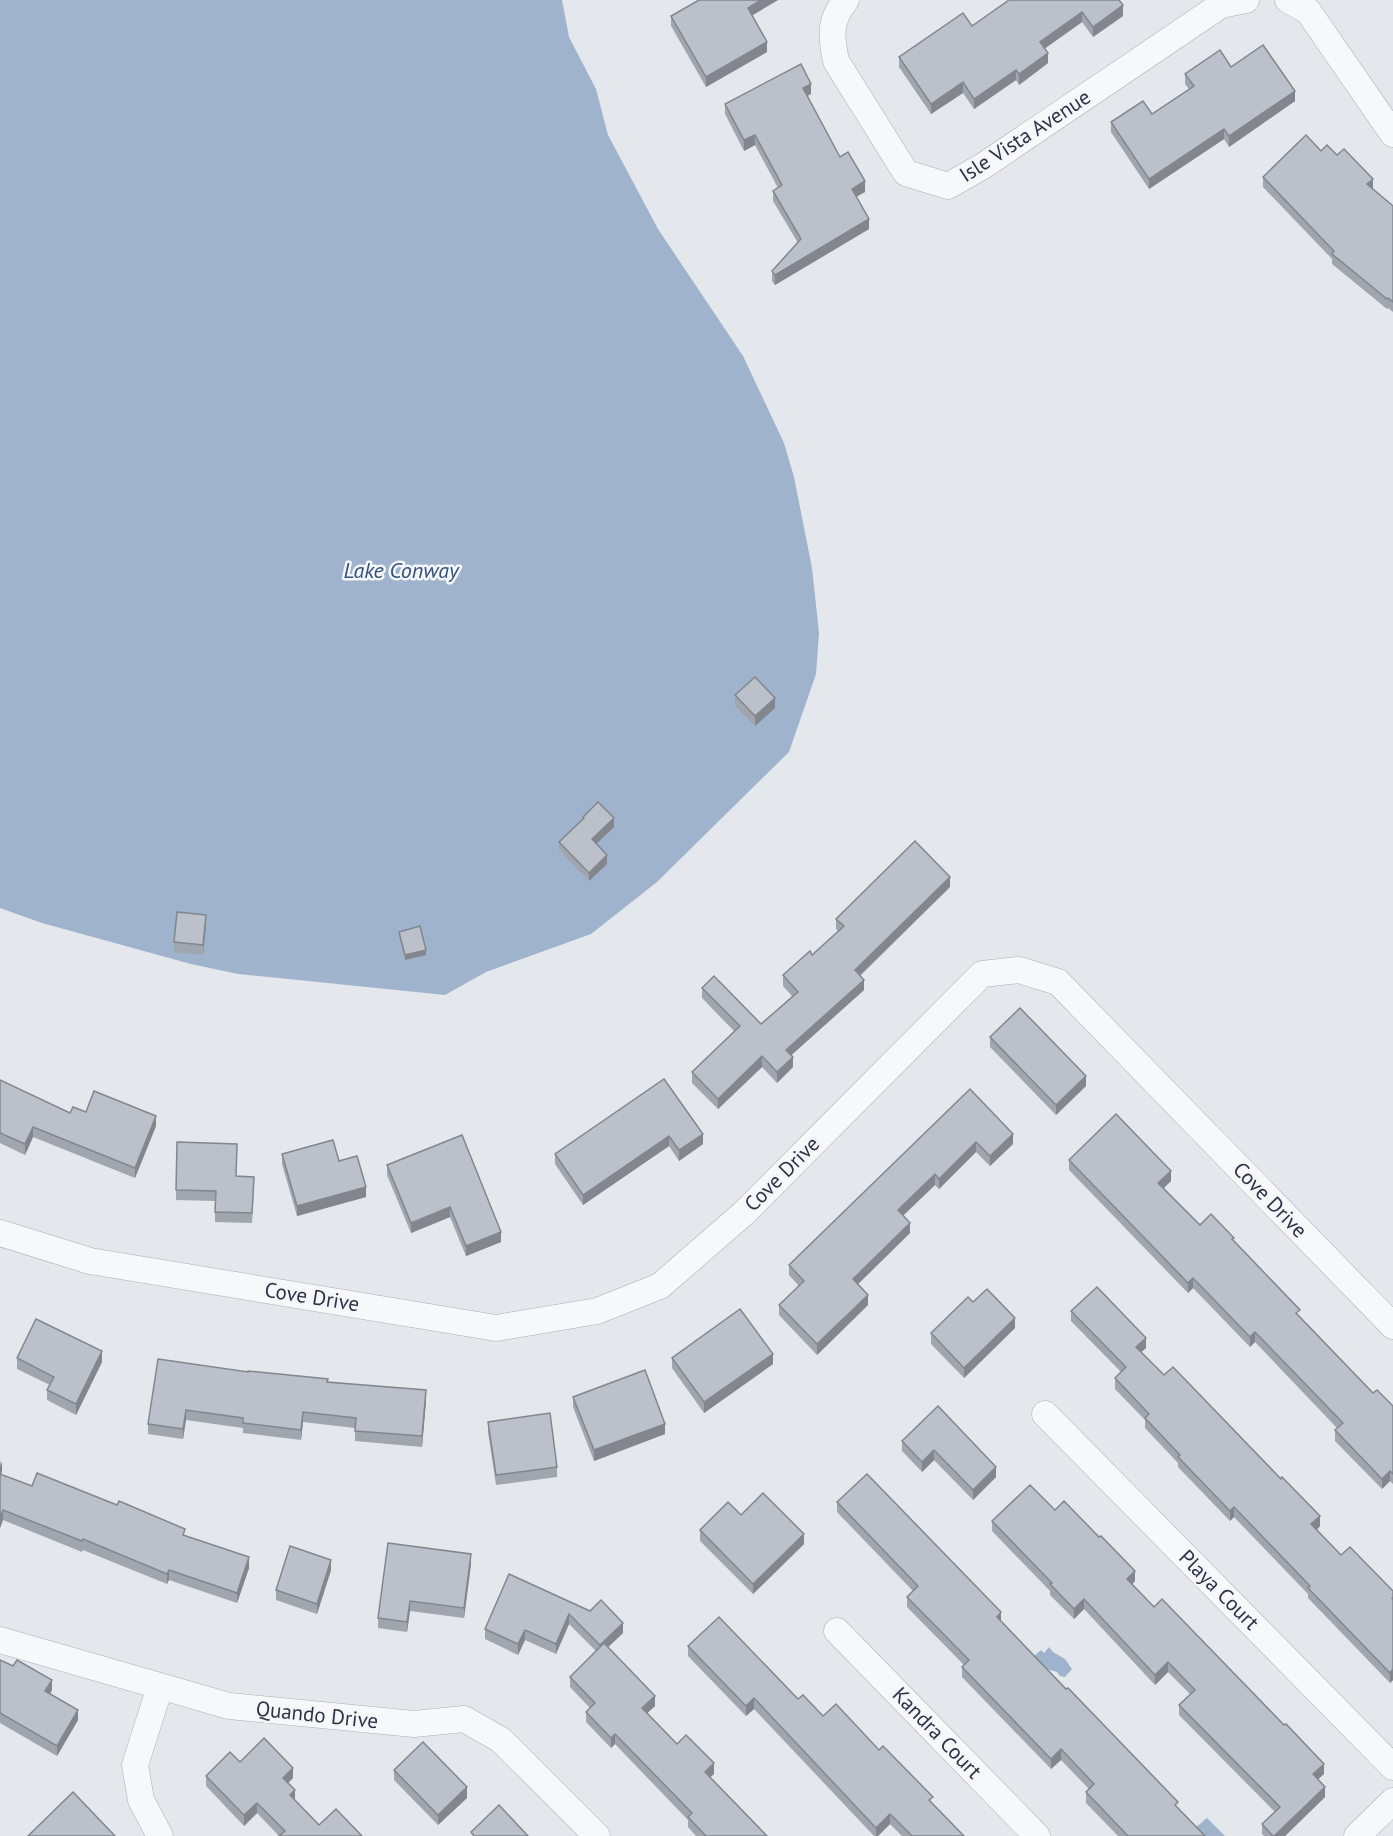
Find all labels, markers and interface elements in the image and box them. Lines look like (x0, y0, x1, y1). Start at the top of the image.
street label: Isle Vista Avenue (954, 83, 1095, 188)
water label: Lake Conway (343, 556, 460, 584)
street label: Cove Drive (738, 1130, 825, 1217)
street label: Cove Drive (1227, 1156, 1313, 1243)
street label: Cove Drive (263, 1276, 361, 1317)
street label: Playa Court (1173, 1544, 1265, 1636)
street label: Kandra Court (887, 1681, 988, 1784)
street label: Quando Drive (255, 1695, 380, 1734)

